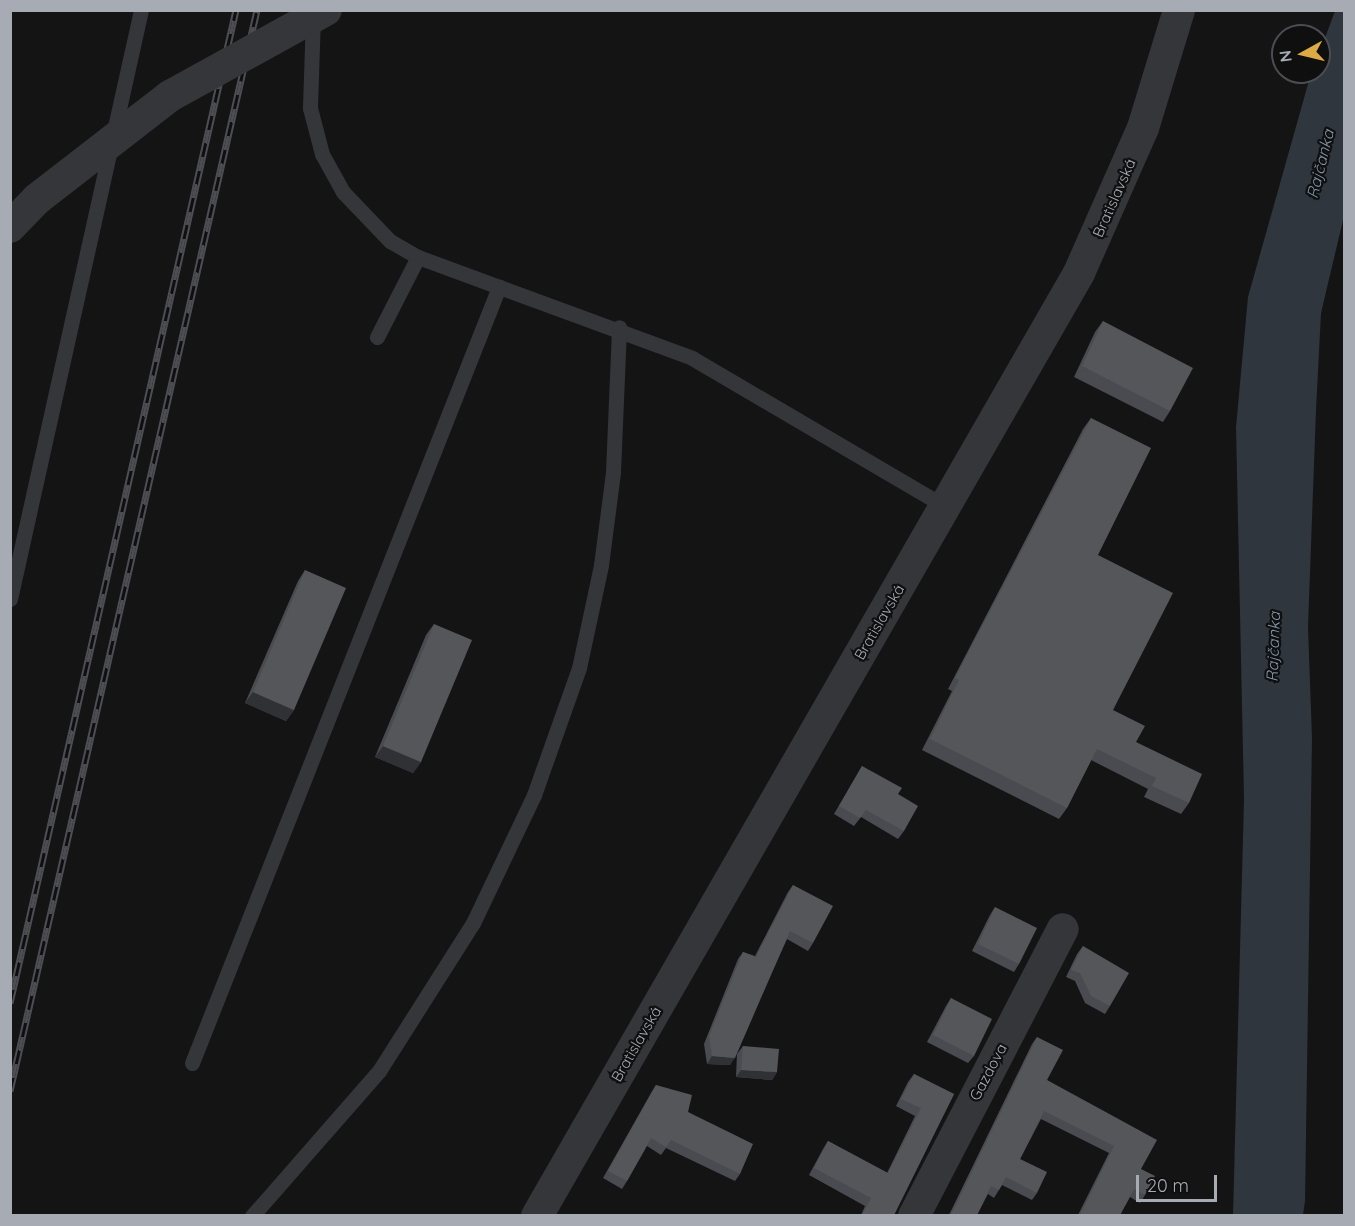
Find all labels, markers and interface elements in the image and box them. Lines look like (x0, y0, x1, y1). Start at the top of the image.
north arrow (1271, 24, 1331, 84)
text: N (1274, 49, 1296, 63)
water label: Rajčanka (1302, 128, 1338, 200)
street label: Bratislavská (1089, 156, 1139, 240)
street label: Bratislavská (850, 581, 908, 663)
water label: Rajčanka (1262, 612, 1284, 682)
street label: Bratislavská (607, 1003, 665, 1085)
street label: Gazdova (966, 1040, 1010, 1104)
scale bar (1139, 1163, 1220, 1201)
text: 20 m (1147, 1174, 1189, 1197)

